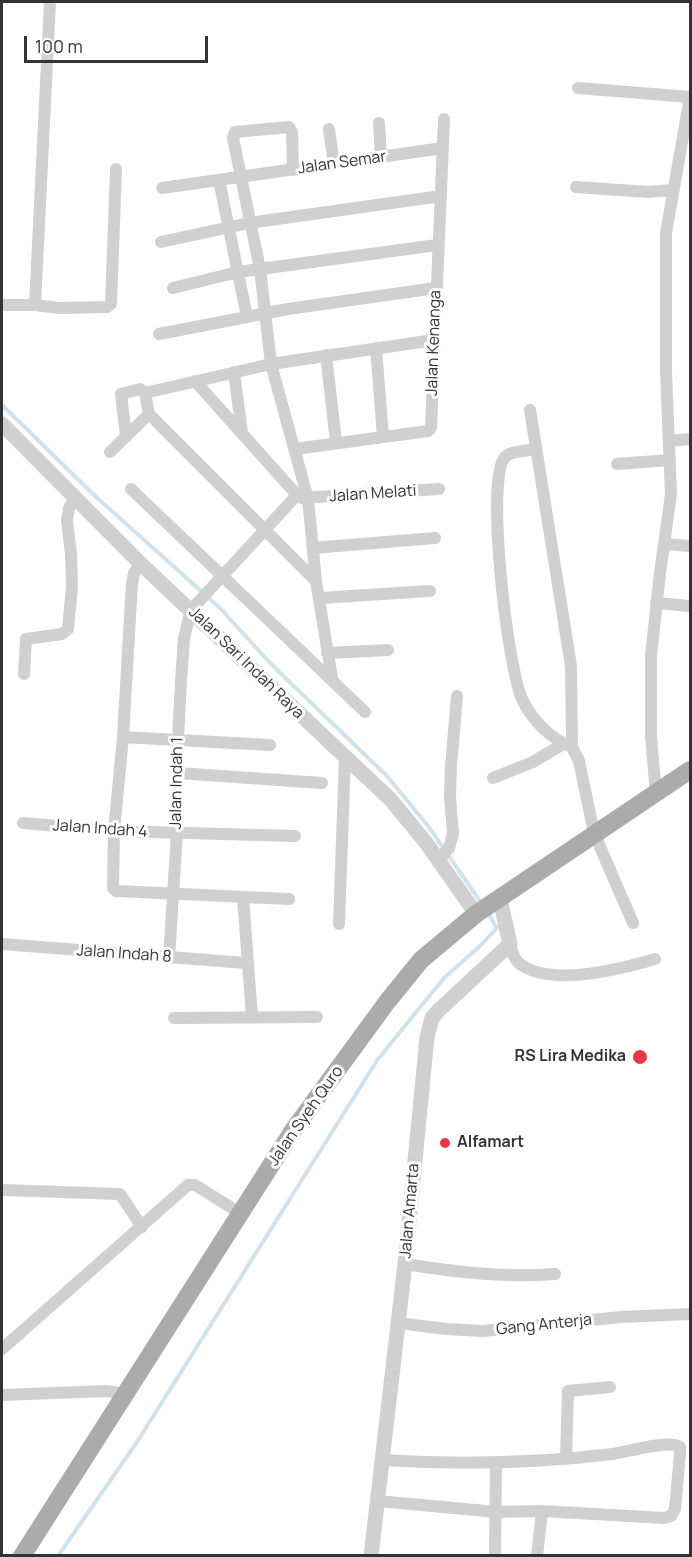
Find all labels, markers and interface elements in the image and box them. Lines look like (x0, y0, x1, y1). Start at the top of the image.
scale bar (27, 24, 212, 62)
text: 100 m (35, 34, 83, 58)
street label: Jalan Semar (297, 147, 387, 179)
street label: Jalan Kenanga (423, 290, 445, 396)
street label: Jalan Melati (329, 481, 417, 507)
street label: Jalan Sari Indah Raya (184, 603, 308, 723)
street label: Jalan Indah 1 (167, 737, 187, 829)
street label: Jalan Indah 4 (52, 816, 148, 842)
street label: Jalan Indah 8 (76, 941, 172, 967)
place label: RS Lira Medika (515, 1047, 626, 1067)
marker: RS Lira Medika (631, 1048, 649, 1066)
street label: Jalan Syeh Quro (264, 1062, 348, 1170)
place label: Alfamart (457, 1133, 524, 1153)
marker: Alfamart (438, 1136, 452, 1150)
street label: Jalan Amarta (396, 1163, 424, 1259)
street label: Gang Anterja (495, 1310, 593, 1340)

